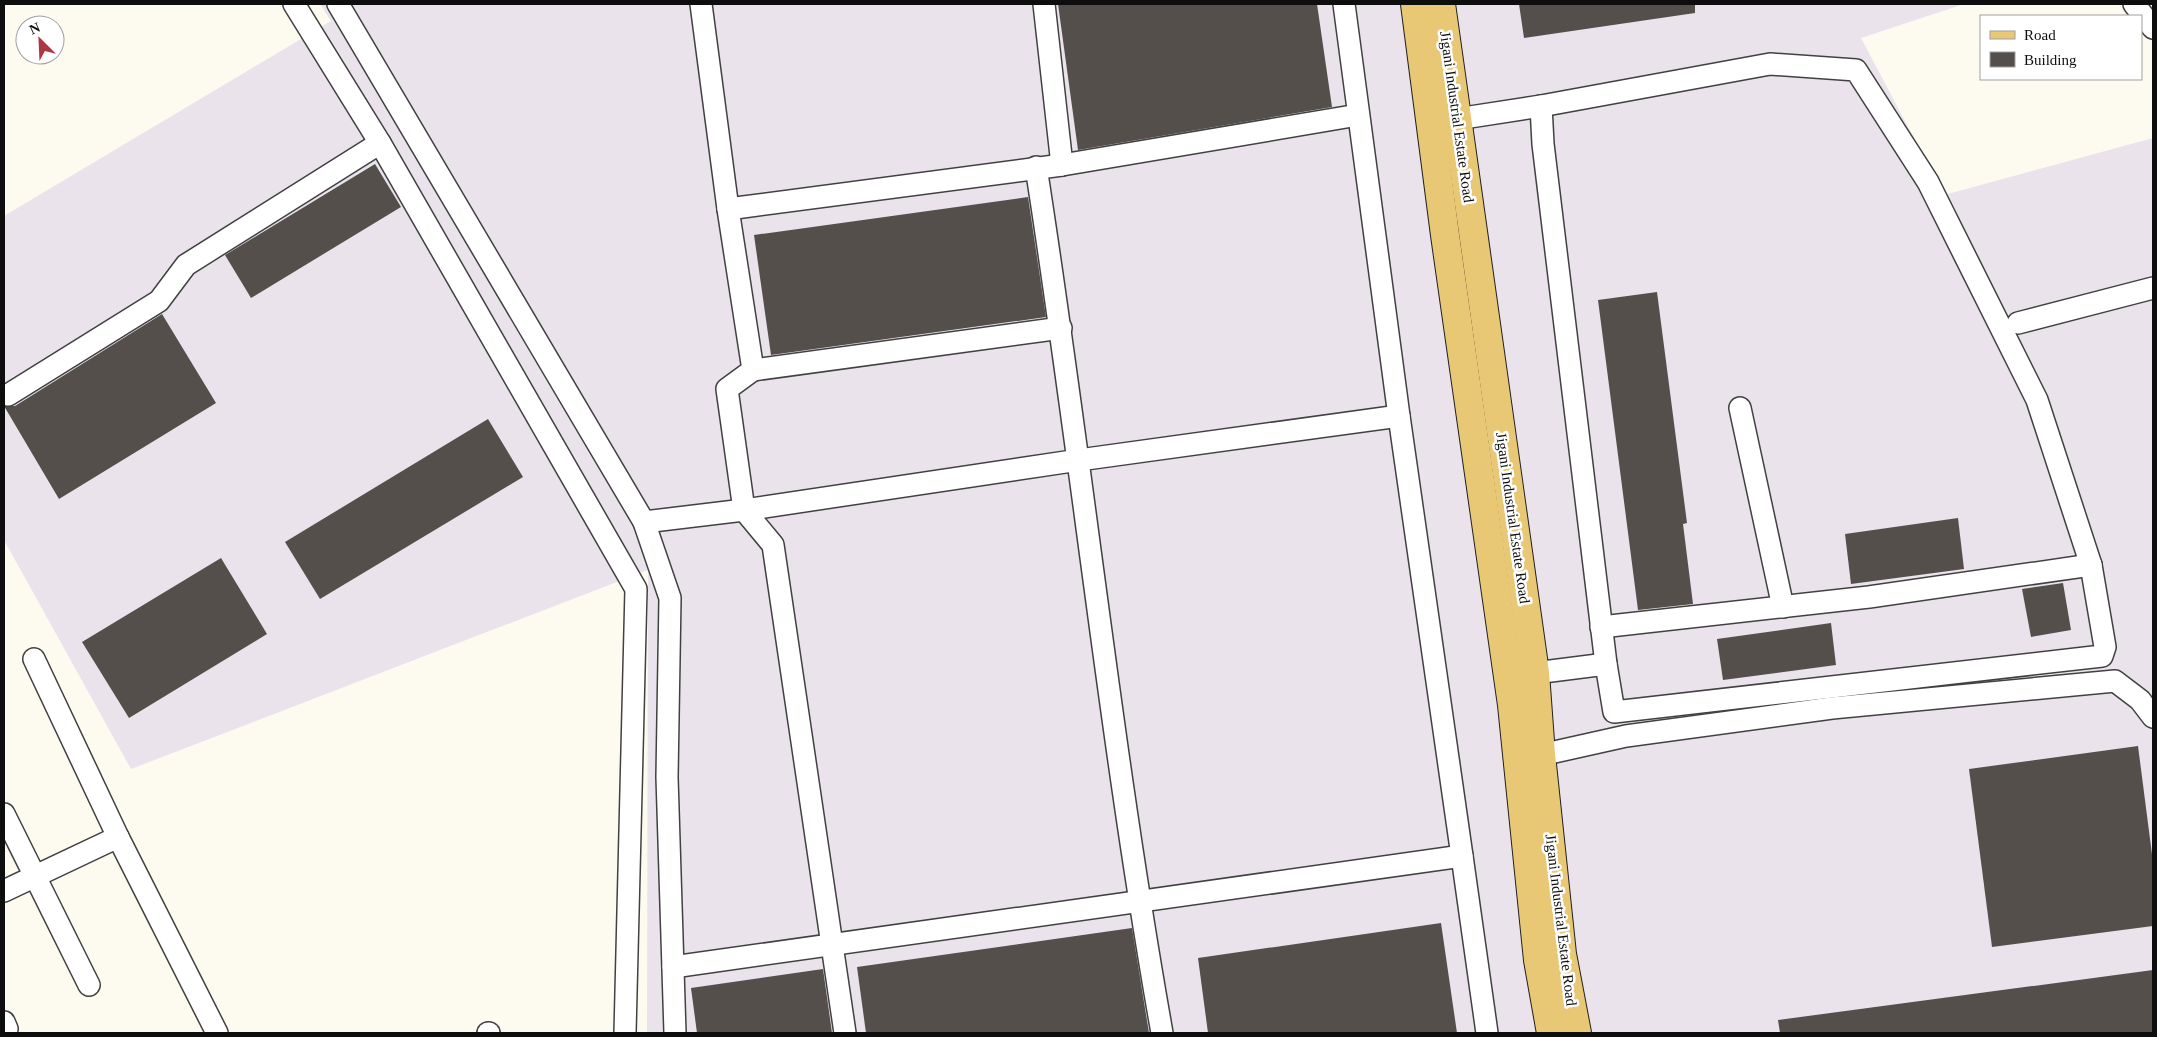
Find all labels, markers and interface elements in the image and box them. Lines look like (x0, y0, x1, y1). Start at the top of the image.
north arrow (15, 15, 65, 65)
legend (1980, 15, 2142, 80)
text: N (27, 20, 43, 37)
text: Road (2024, 27, 2056, 43)
street label: Jigani Industrial Estate Road (1437, 30, 1477, 204)
text: Building (2024, 52, 2077, 68)
street label: Jigani Industrial Estate Road (1493, 431, 1533, 605)
street label: Jigani Industrial Estate Road (1543, 833, 1580, 1007)

